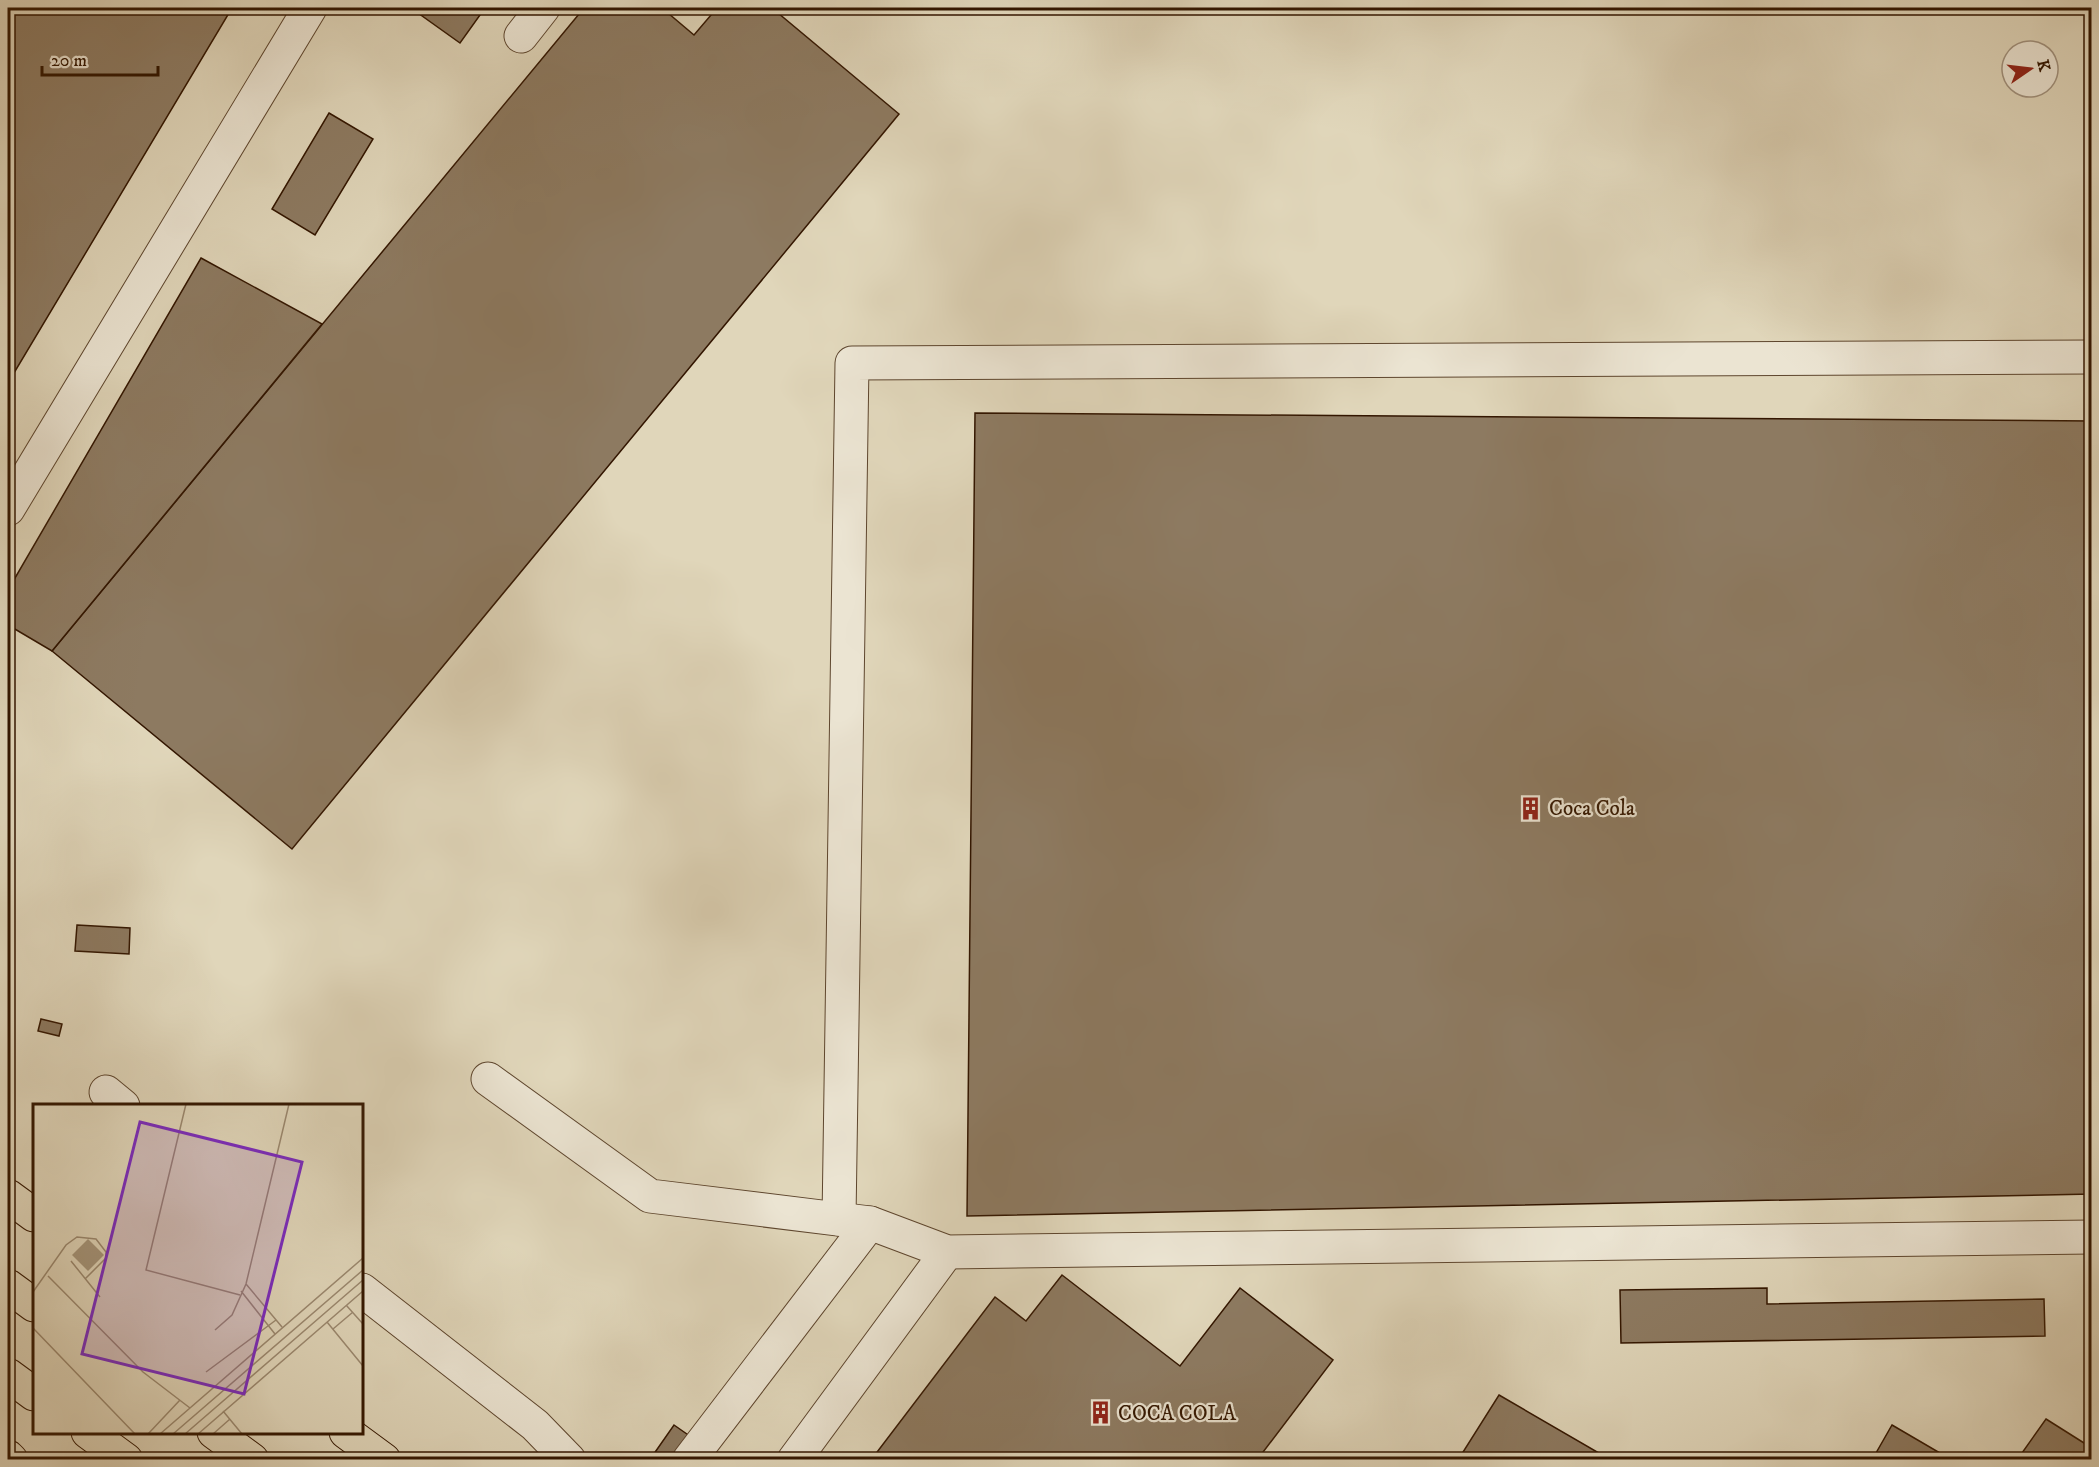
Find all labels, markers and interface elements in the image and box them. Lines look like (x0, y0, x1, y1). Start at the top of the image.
scale bar (42, 39, 158, 77)
north arrow (2000, 39, 2060, 99)
text: 20 m (51, 50, 87, 72)
text: K (2033, 58, 2055, 74)
building icon: Coca Cola (1518, 795, 1544, 821)
place label: Coca Cola (1549, 796, 1635, 822)
inset map (33, 1104, 363, 1434)
building icon: COCA COLA (1087, 1400, 1113, 1426)
place label: COCA COLA (1118, 1401, 1237, 1427)

